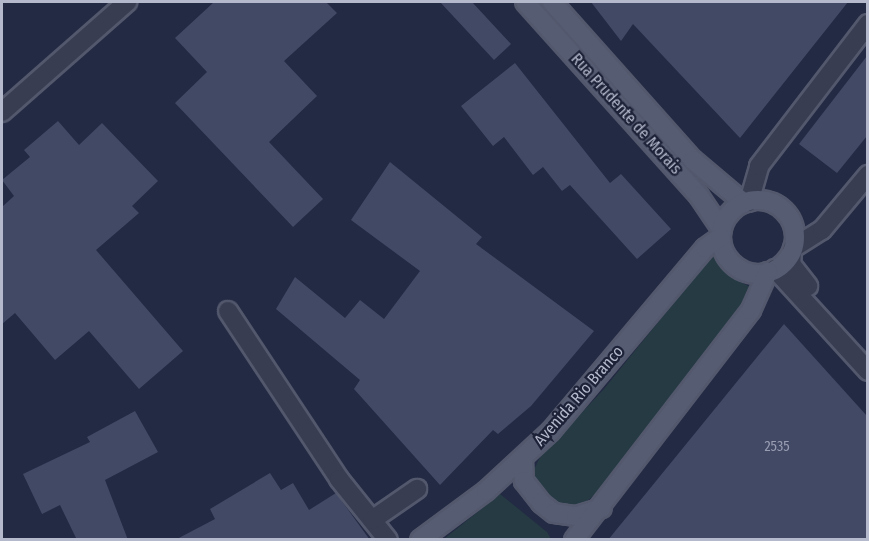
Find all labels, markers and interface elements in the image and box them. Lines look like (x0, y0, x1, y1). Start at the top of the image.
street label: Rua Prudente de Morais (567, 50, 685, 178)
street label: Avenida Rio Branco (530, 342, 628, 450)
house number: 2535 (764, 439, 790, 455)

